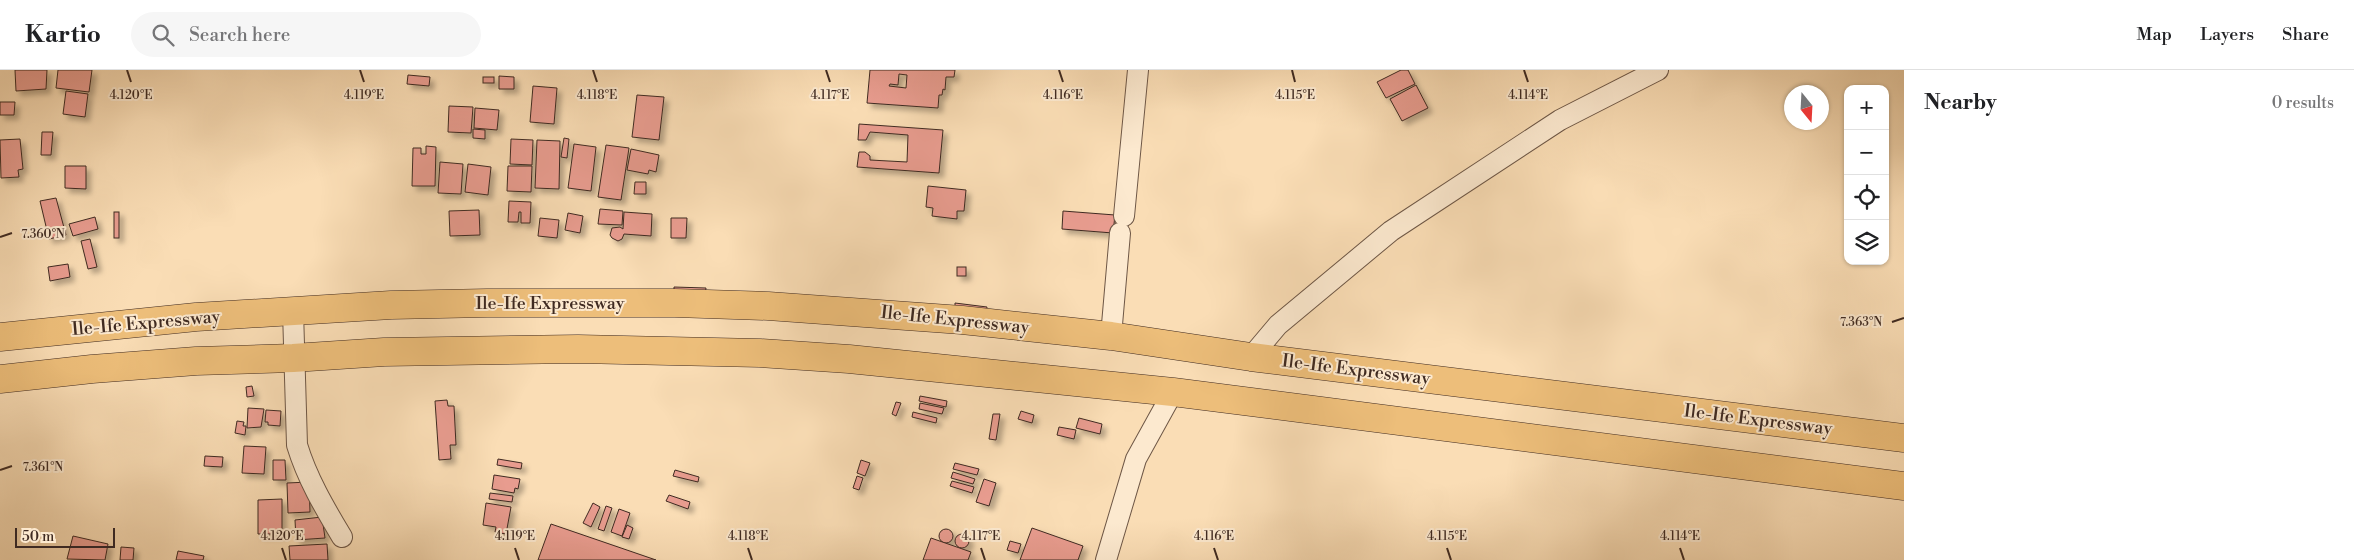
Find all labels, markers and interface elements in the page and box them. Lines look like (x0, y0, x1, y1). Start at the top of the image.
search box (131, 12, 481, 57)
text: Kartio (25, 20, 101, 50)
icon: search (149, 21, 177, 49)
text: Search here (189, 23, 290, 47)
text: Map (2137, 23, 2172, 46)
text: Layers (2200, 23, 2254, 46)
text: Share (2282, 23, 2329, 46)
north arrow (1784, 85, 1829, 130)
map controls (1844, 85, 1889, 265)
button: + (1844, 85, 1889, 130)
text: 4.120°E (110, 88, 152, 103)
text: 4.119°E (344, 88, 384, 103)
text: 4.118°E (577, 88, 617, 103)
text: 4.117°E (811, 88, 849, 103)
text: 4.116°E (1043, 88, 1083, 103)
text: 4.115°E (1275, 88, 1315, 103)
text: 4.114°E (1508, 88, 1548, 103)
text: Nearby (1924, 90, 1997, 116)
text: 0 results (2272, 93, 2334, 113)
button: − (1844, 130, 1889, 175)
button: locate (1844, 175, 1889, 220)
button: layers (1844, 220, 1889, 265)
text: 7.360°N (21, 227, 65, 242)
street label: Ile-Ife Expressway (475, 292, 625, 315)
street label: Ile-Ife Expressway (880, 301, 1031, 339)
street label: Ile-Ife Expressway (71, 305, 222, 341)
text: 7.363°N (1840, 315, 1882, 330)
street label: Ile-Ife Expressway (1281, 349, 1432, 391)
street label: Ile-Ife Expressway (1683, 399, 1834, 441)
text: 7.361°N (23, 460, 63, 475)
scale bar (15, 525, 115, 548)
text: 50 m (22, 528, 54, 546)
text: 4.120°E (261, 529, 303, 544)
text: 4.119°E (495, 529, 535, 544)
text: 4.118°E (728, 529, 768, 544)
text: 4.117°E (962, 529, 1000, 544)
text: 4.116°E (1194, 529, 1234, 544)
text: 4.115°E (1427, 529, 1467, 544)
text: 4.114°E (1660, 529, 1700, 544)

